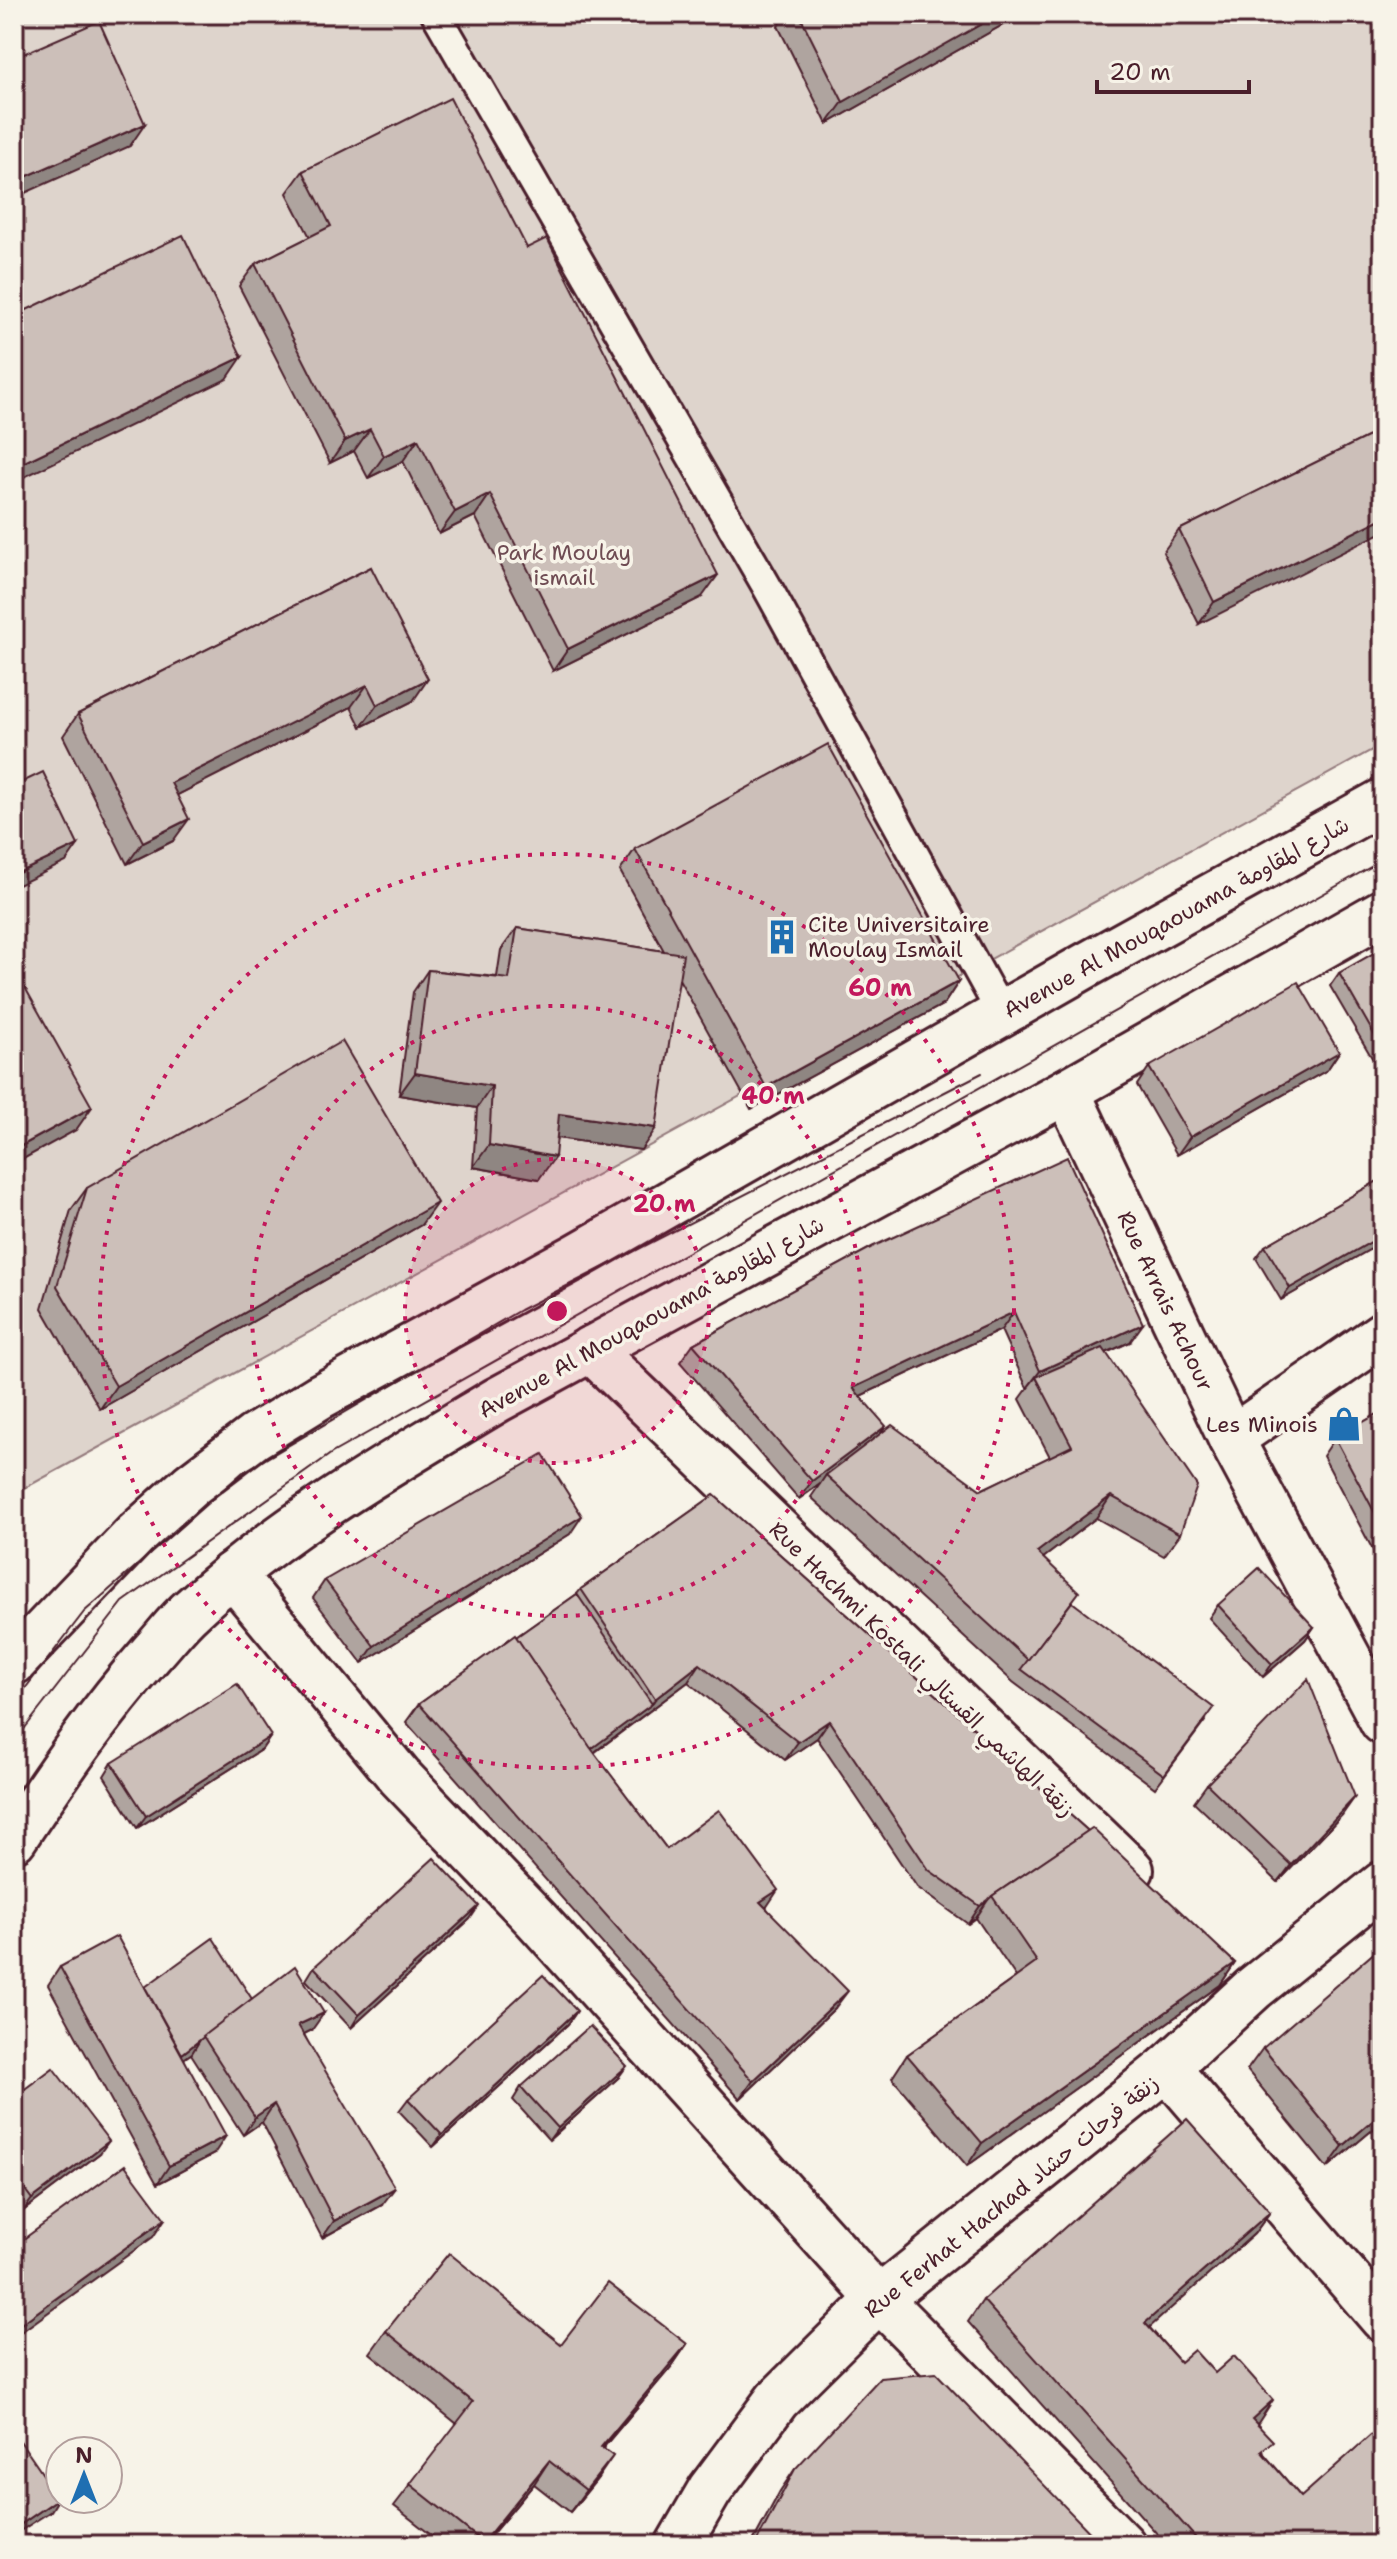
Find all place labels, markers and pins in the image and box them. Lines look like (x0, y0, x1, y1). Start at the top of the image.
place label: Cite Universitaire Moulay Ismail (808, 910, 990, 964)
building icon: Cite Universitaire Moulay Ismail (763, 918, 801, 956)
centre of rings (543, 1297, 571, 1325)
shop icon: Les Minois (1325, 1405, 1363, 1443)
place label: Les Minois (1206, 1410, 1318, 1439)

